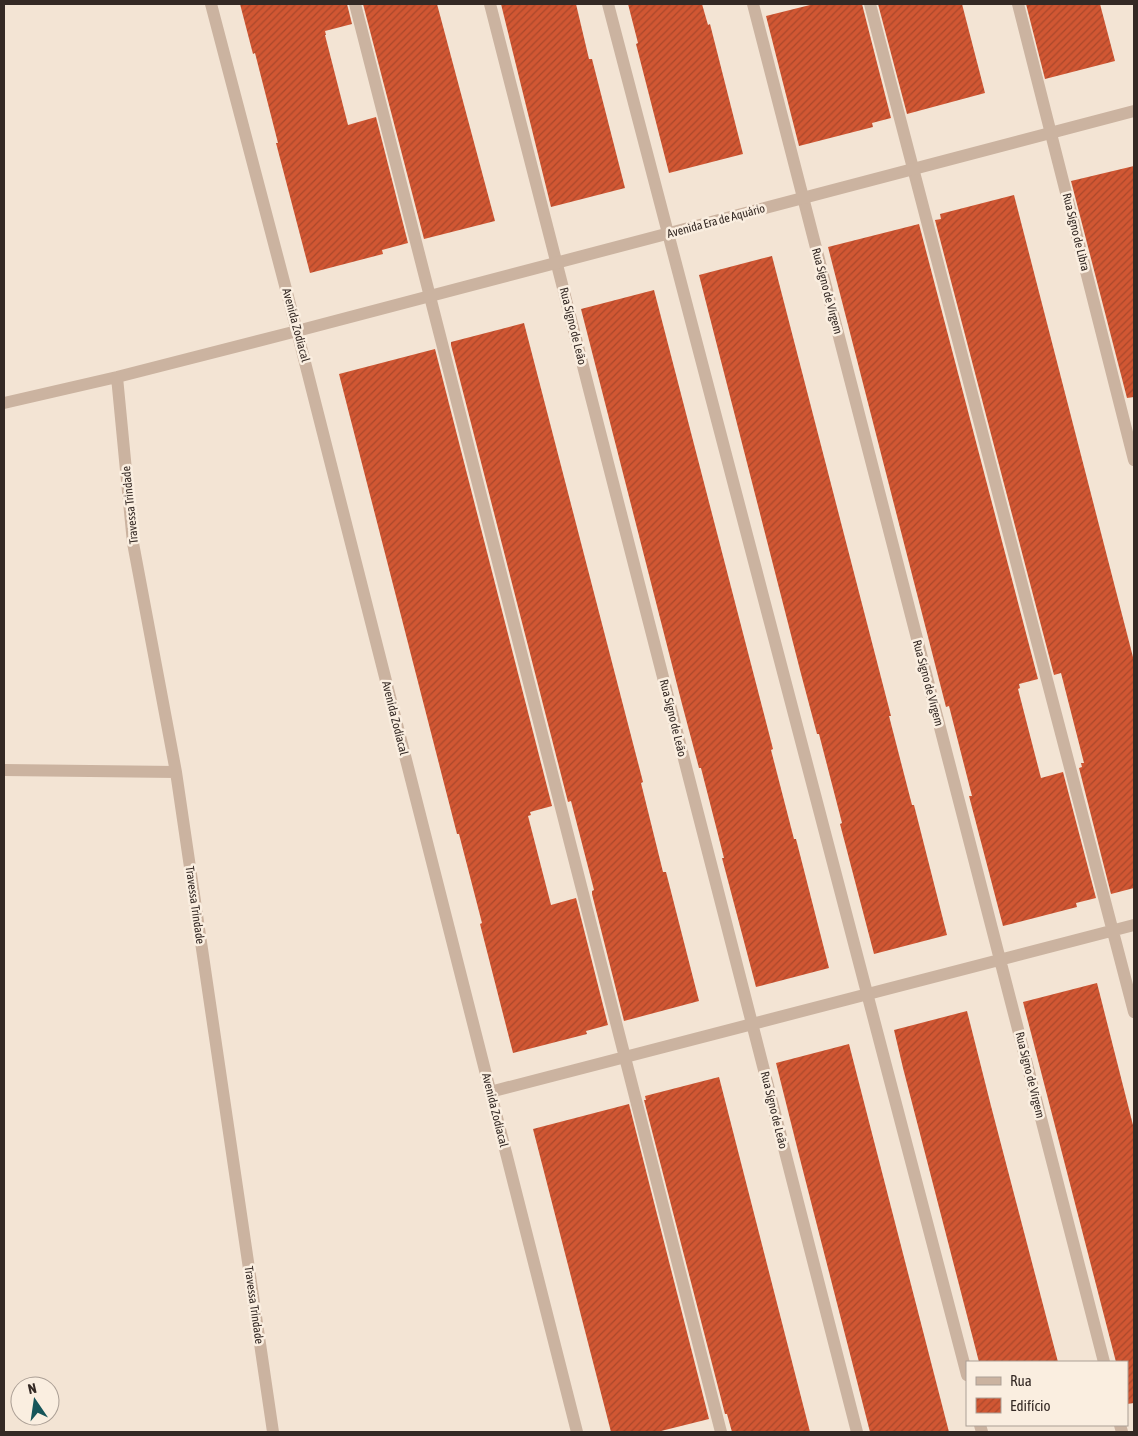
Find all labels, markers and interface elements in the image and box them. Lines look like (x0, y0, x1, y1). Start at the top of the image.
street label: Rua Signo de Libra (1060, 192, 1092, 272)
street label: Avenida Era de Aquário (665, 201, 767, 241)
street label: Rua Signo de Virgem (809, 246, 845, 336)
street label: Rua Signo de Leão (557, 286, 589, 366)
street label: Avenida Zodiacal (279, 287, 313, 364)
street label: Travessa Trindade (119, 465, 141, 545)
street label: Rua Signo de Virgem (910, 638, 946, 728)
street label: Rua Signo de Leão (657, 678, 689, 758)
street label: Avenida Zodiacal (379, 679, 411, 757)
street label: Travessa Trindade (183, 865, 207, 945)
street label: Rua Signo de Virgem (1012, 1030, 1048, 1120)
street label: Rua Signo de Leão (758, 1070, 790, 1150)
street label: Avenida Zodiacal (479, 1071, 511, 1149)
street label: Travessa Trindade (242, 1265, 266, 1345)
legend (966, 1361, 1128, 1426)
text: Rua (1010, 1372, 1032, 1389)
north arrow (10, 1376, 60, 1426)
text: N (26, 1380, 38, 1397)
text: Edifício (1010, 1397, 1051, 1414)

